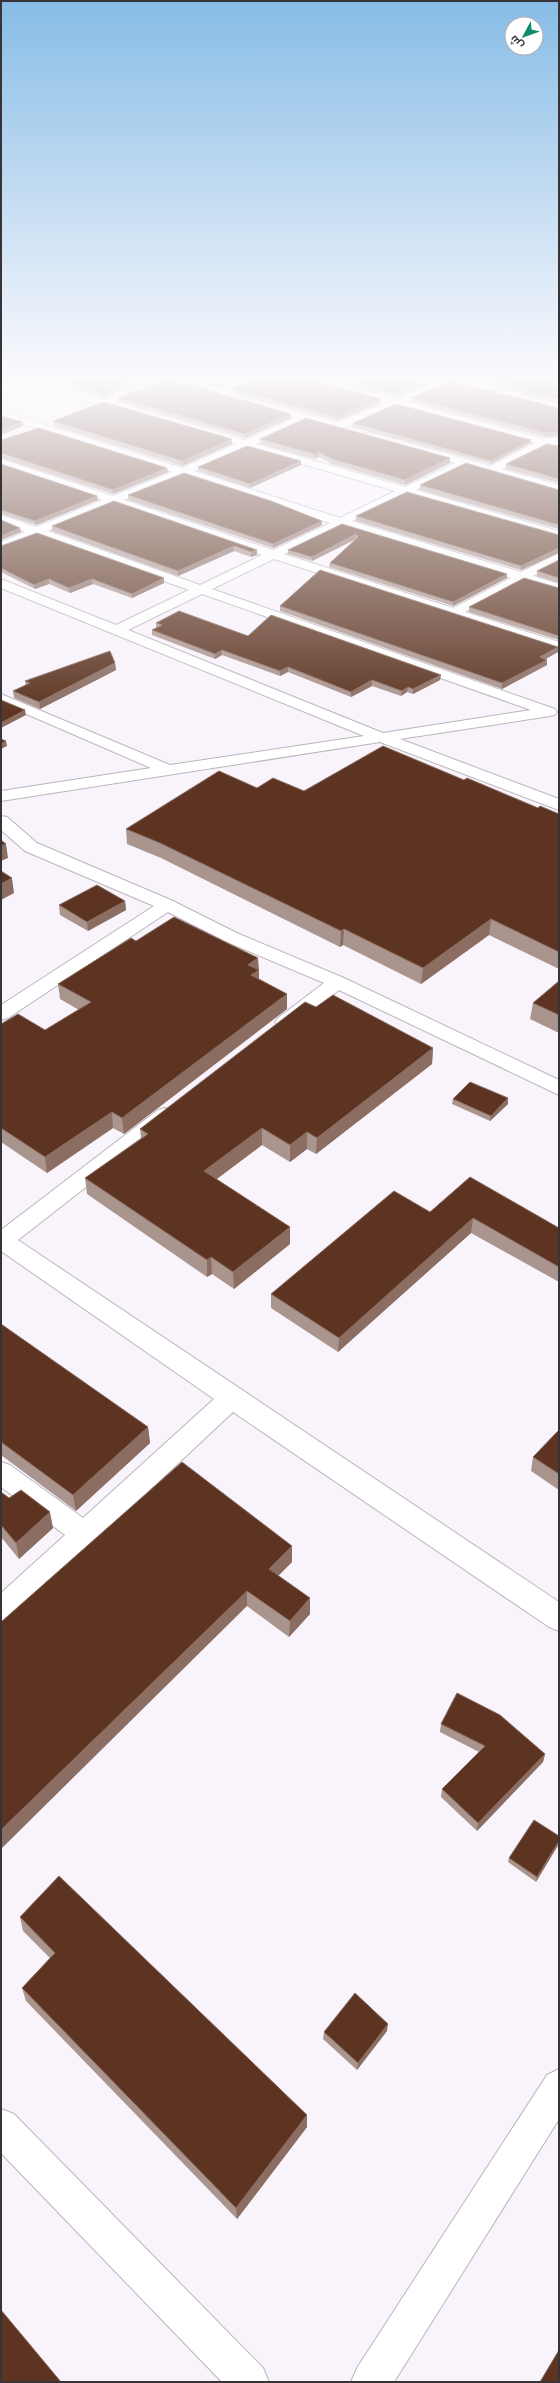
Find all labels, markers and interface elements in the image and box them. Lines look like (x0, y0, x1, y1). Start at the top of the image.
north arrow (504, 16, 544, 56)
text: ش (508, 33, 526, 51)

